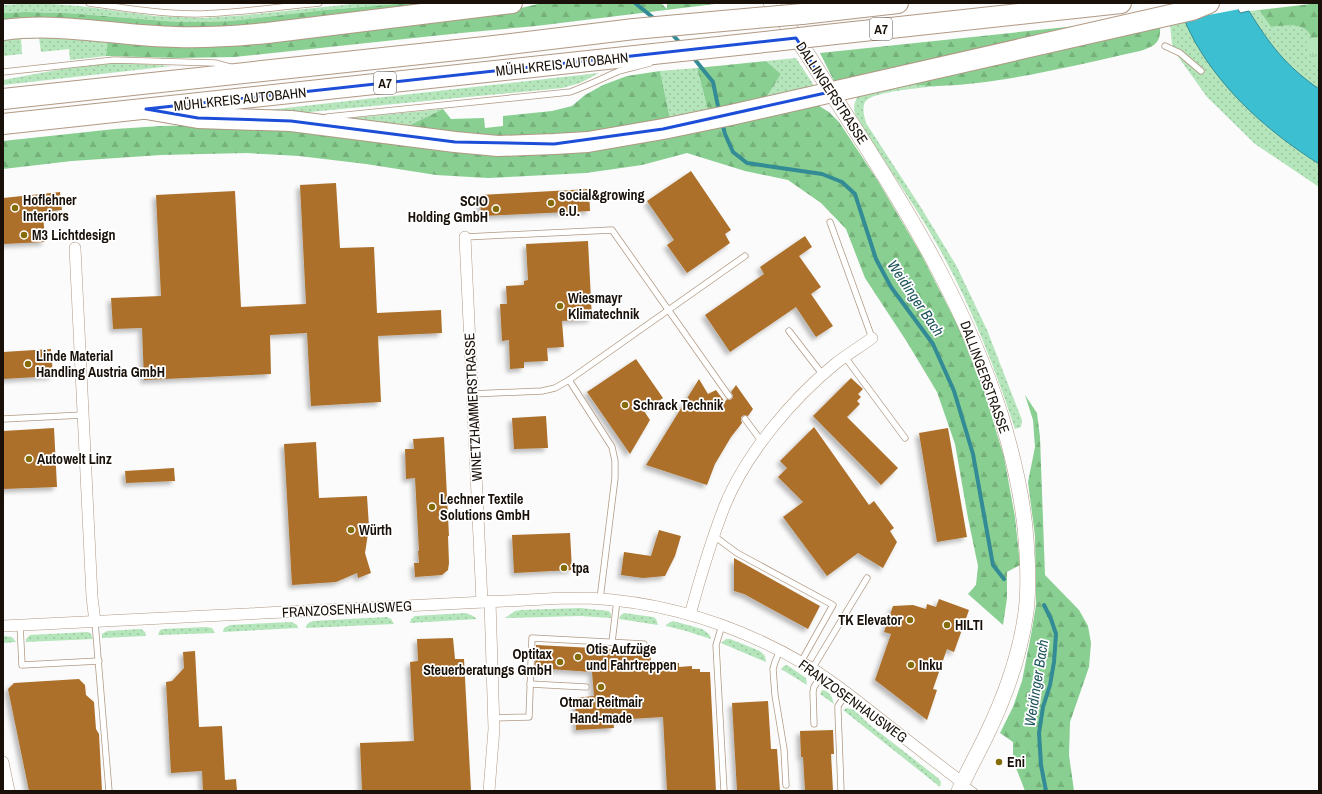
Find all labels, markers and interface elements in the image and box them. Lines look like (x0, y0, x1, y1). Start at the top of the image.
road number: A7 (870, 18, 892, 40)
street label: DALLINGERSTRASSE (792, 38, 872, 148)
street label: MÜHLKREIS AUTOBAHN (495, 48, 629, 80)
road number: A7 (374, 72, 396, 94)
street label: MÜHLKREIS AUTOBAHN (173, 83, 307, 115)
place label: social&growing e.U. (559, 186, 644, 220)
place label: Hoflehner Interiors (23, 191, 77, 225)
place label: SCIO Holding GmbH (408, 192, 488, 226)
marker: social&growing e.U. (546, 198, 556, 208)
marker: Hoflehner Interiors (10, 203, 20, 213)
marker: SCIO Holding GmbH (491, 204, 501, 214)
place label: M3 Lichtdesign (32, 226, 116, 244)
marker: M3 Lichtdesign (19, 230, 29, 240)
water label: Weidinger Bach (883, 256, 949, 340)
place label: Wiesmayr Klimatechnik (568, 289, 640, 323)
marker: Wiesmayr Klimatechnik (555, 301, 565, 311)
street label: DALLINGERSTRASSE (956, 318, 1014, 436)
street label: WINETZHAMMERSTRASSE (460, 332, 486, 482)
place label: Linde Material Handling Austria GmbH (36, 347, 165, 381)
marker: Linde Material Handling Austria GmbH (23, 359, 33, 369)
place label: Schrack Technik (633, 396, 724, 414)
marker: Schrack Technik (620, 400, 630, 410)
place label: Autowelt Linz (37, 450, 112, 468)
marker: Autowelt Linz (24, 454, 34, 464)
place label: Lechner Textile Solutions GmbH (440, 490, 530, 524)
marker: Lechner Textile Solutions GmbH (427, 502, 437, 512)
place label: Würth (359, 521, 392, 539)
marker: Würth (346, 525, 356, 535)
place label: tpa (572, 559, 590, 577)
marker: tpa (559, 563, 569, 573)
street label: FRANZOSENHAUSWEG (282, 597, 413, 621)
place label: TK Elevator (838, 611, 903, 629)
marker: TK Elevator (905, 615, 915, 625)
place label: HILTI (955, 616, 983, 634)
marker: HILTI (942, 620, 952, 630)
water label: Weidinger Bach (1019, 638, 1053, 728)
place label: Otis Aufzüge und Fahrtreppen (586, 640, 677, 674)
place label: Optitax Steuerberatungs GmbH (423, 645, 553, 679)
marker: Otis Aufzüge und Fahrtreppen (573, 652, 583, 662)
street label: FRANZOSENHAUSWEG (795, 655, 911, 747)
place label: Inku (919, 656, 943, 674)
marker: Optitax Steuerberatungs GmbH (555, 657, 565, 667)
marker: Inku (906, 660, 916, 670)
marker: Otmar Reitmair Hand-made (596, 682, 606, 692)
place label: Otmar Reitmair Hand-made (560, 693, 643, 727)
place label: Eni (1007, 753, 1025, 771)
marker: Eni (994, 757, 1004, 767)

